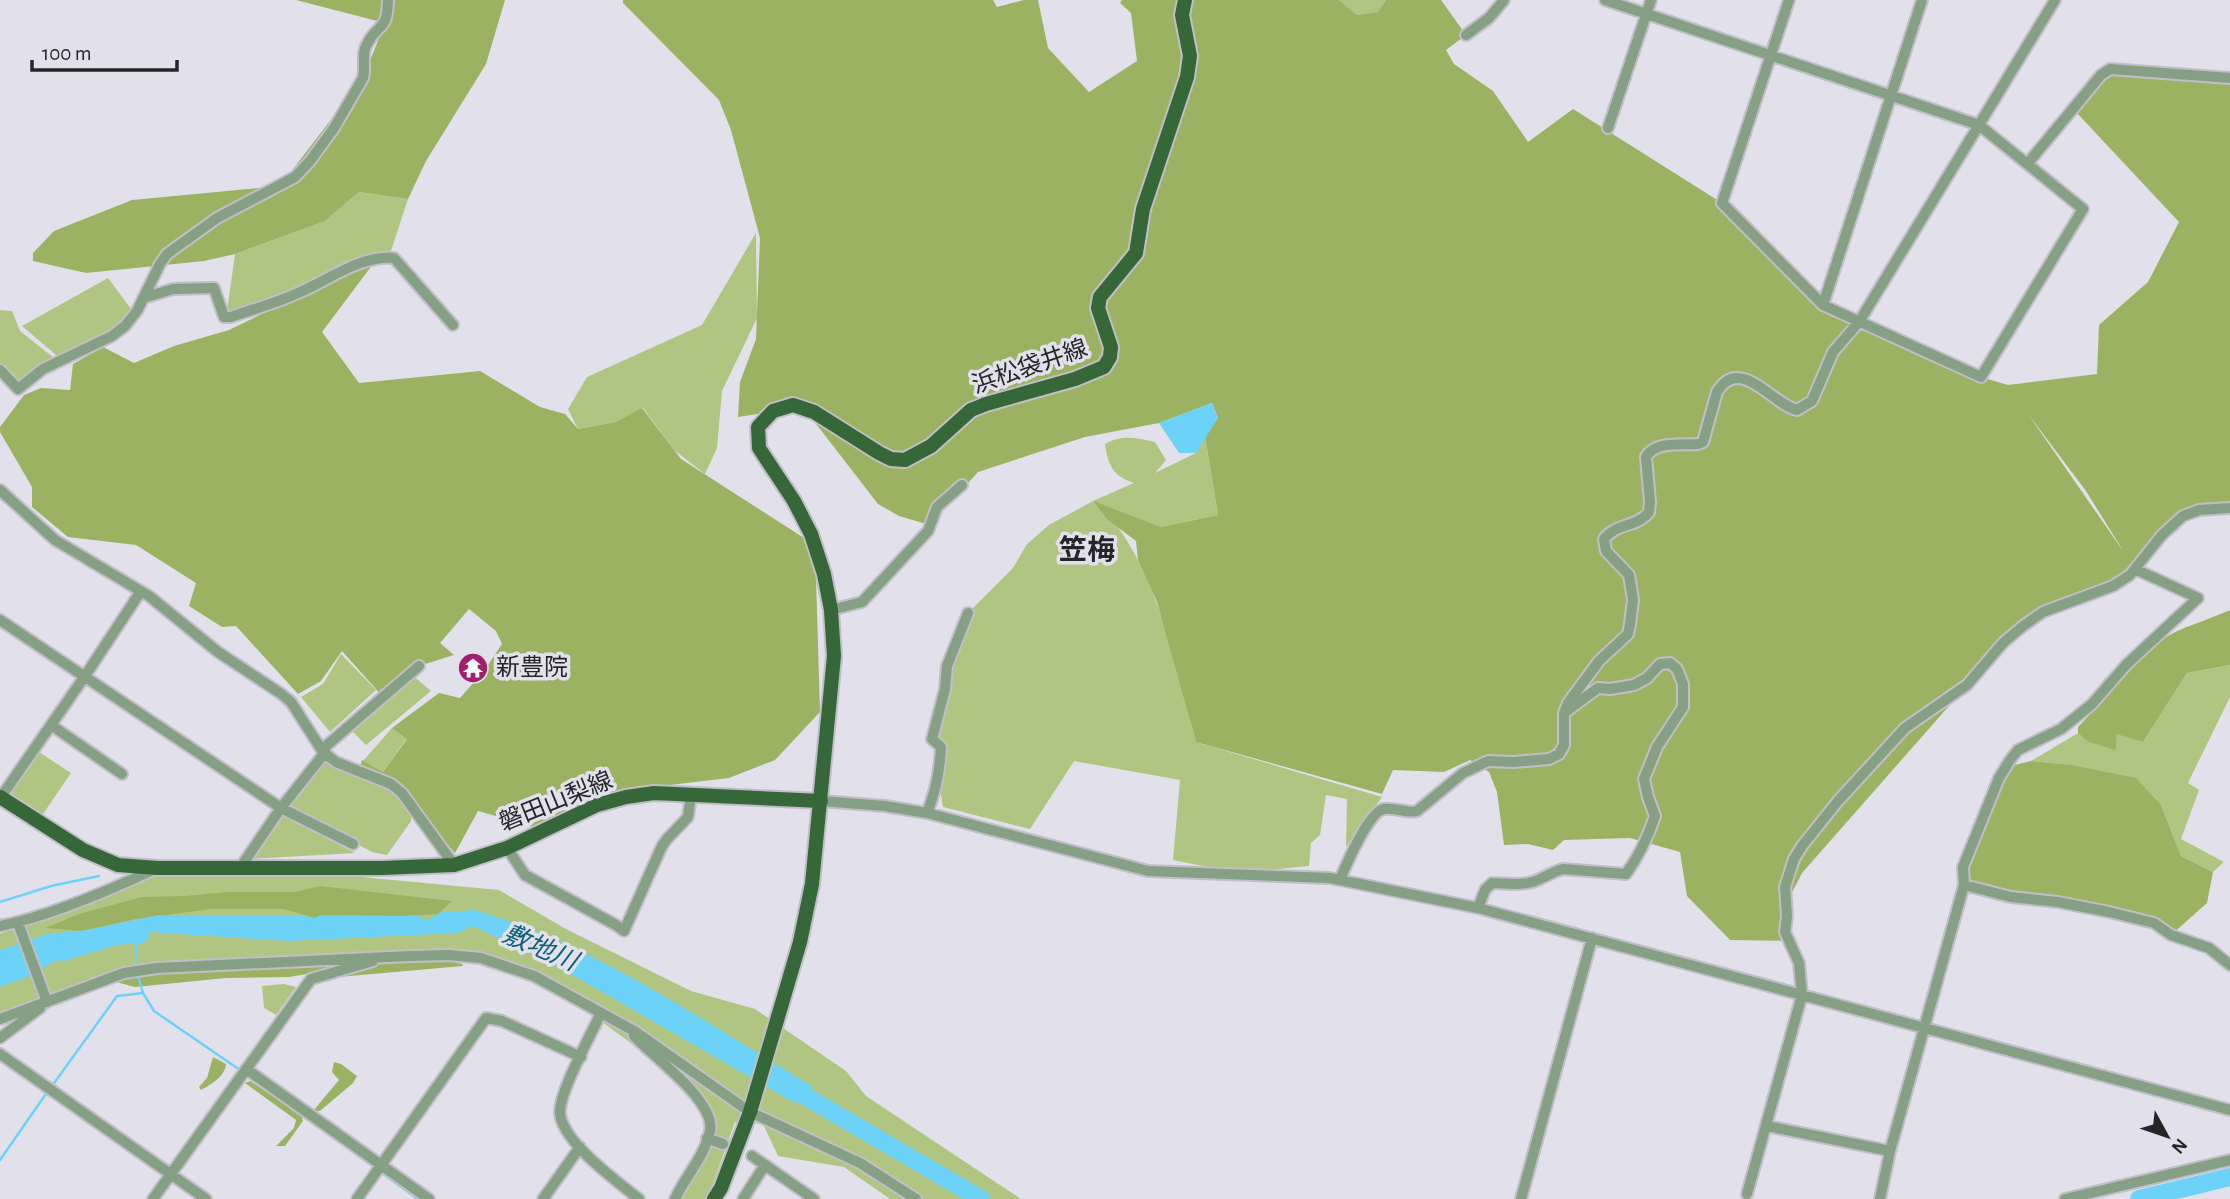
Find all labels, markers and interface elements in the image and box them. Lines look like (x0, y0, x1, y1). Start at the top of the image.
scale bar (32, 28, 177, 72)
text: 100 m (42, 43, 92, 64)
street label: 浜松袋井線 (969, 334, 1091, 398)
district label: 笠梅 (1059, 534, 1115, 565)
temple icon: 新豊院 (456, 651, 490, 685)
place label: 新豊院 (496, 654, 568, 680)
street label: 磐田山梨線 (495, 767, 616, 836)
water label: 敷地川 (499, 920, 584, 976)
north arrow (2132, 1101, 2202, 1171)
text: N (2167, 1135, 2190, 1157)

